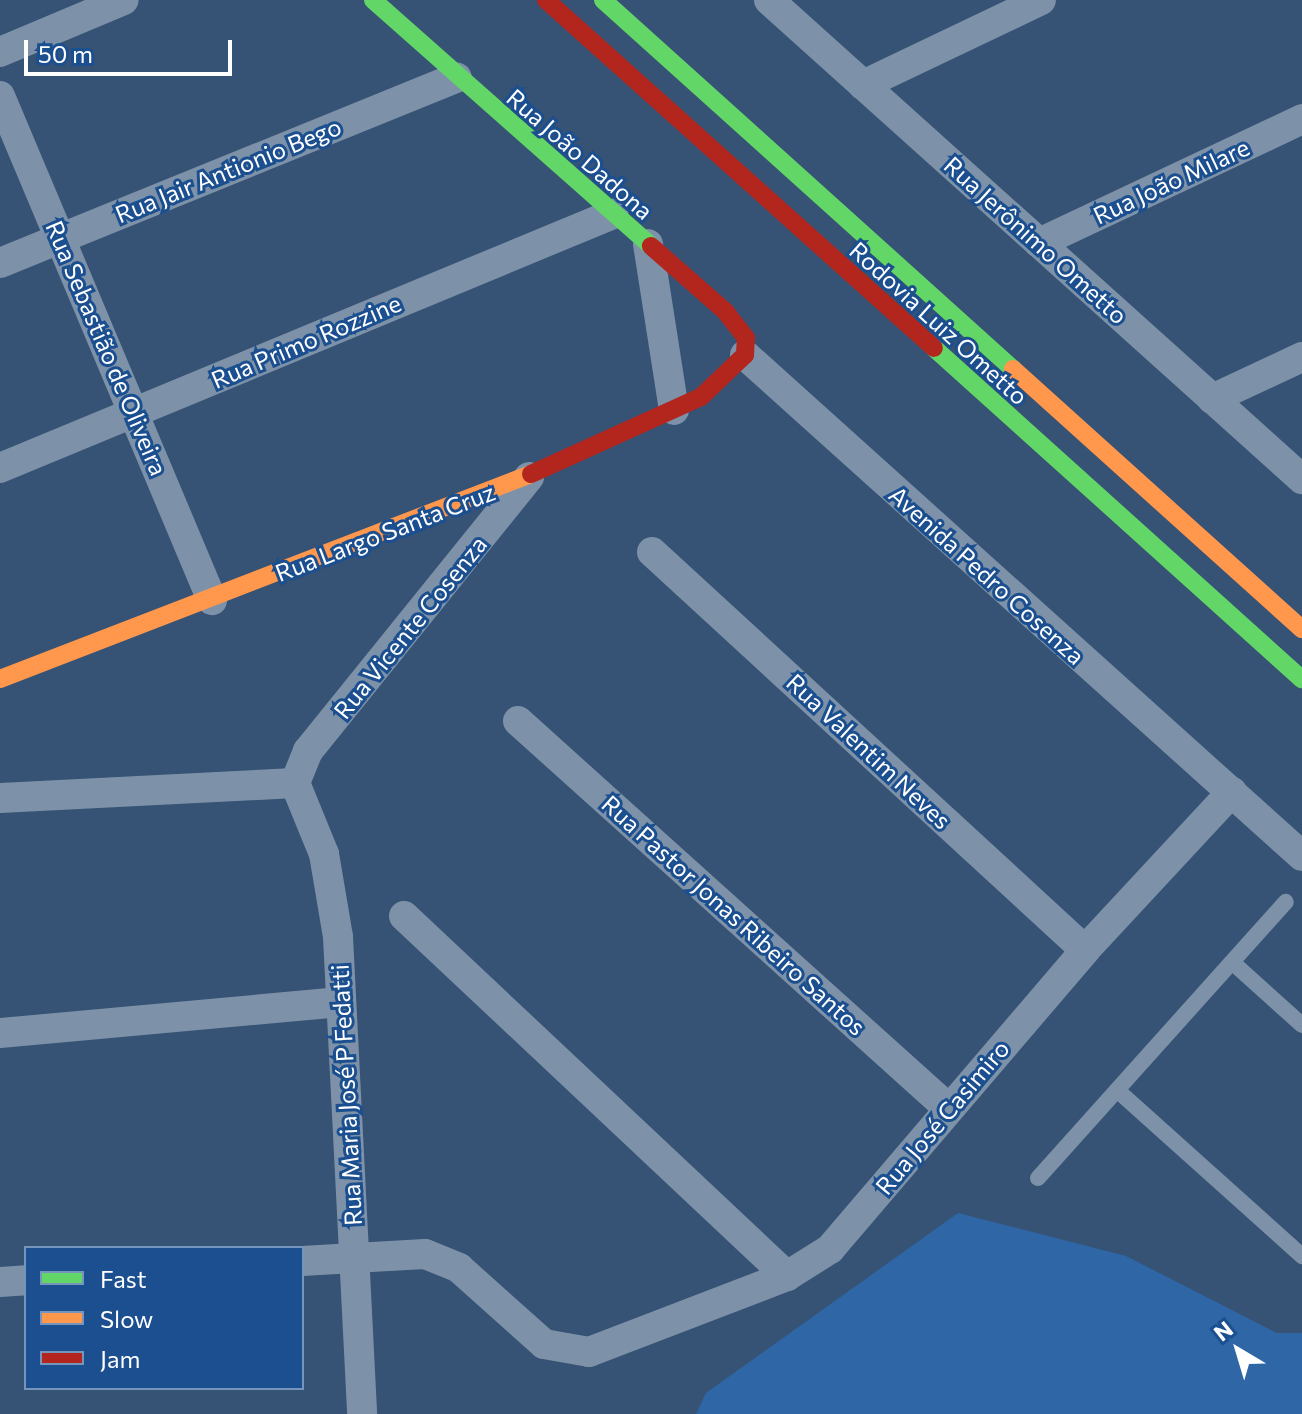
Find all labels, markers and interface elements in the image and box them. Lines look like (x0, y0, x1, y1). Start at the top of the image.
scale bar (28, 24, 236, 74)
text: 50 m (38, 39, 93, 68)
street label: Rua João Dadona (501, 83, 659, 225)
street label: Rua Jair Antionio Bego (111, 111, 345, 229)
street label: Rua João Milare (1088, 132, 1254, 230)
street label: Rua Jerônimo Ometto (939, 150, 1133, 330)
street label: Rua Sebastião de Oliveira (40, 216, 174, 480)
street label: Rodovia Luiz Ometto (844, 235, 1034, 411)
street label: Rua Primo Rozzine (207, 288, 405, 394)
street label: Rua Largo Santa Cruz (271, 477, 499, 587)
street label: Avenida Pedro Cosenza (883, 480, 1091, 670)
street label: Rua Vicente Cosenza (327, 530, 493, 724)
street label: Rua Valentim Neves (781, 667, 957, 835)
street label: Rua Pastor Jonas Ribeiro Santos (596, 789, 872, 1041)
street label: Rua Maria José P Fedatti (325, 964, 367, 1226)
street label: Rua José Casimiro (869, 1034, 1015, 1200)
legend (24, 1246, 304, 1390)
text: Fast (100, 1264, 147, 1293)
text: Slow (100, 1304, 153, 1333)
north arrow (1198, 1310, 1278, 1390)
text: N (1208, 1315, 1238, 1346)
text: Jam (100, 1344, 140, 1373)

